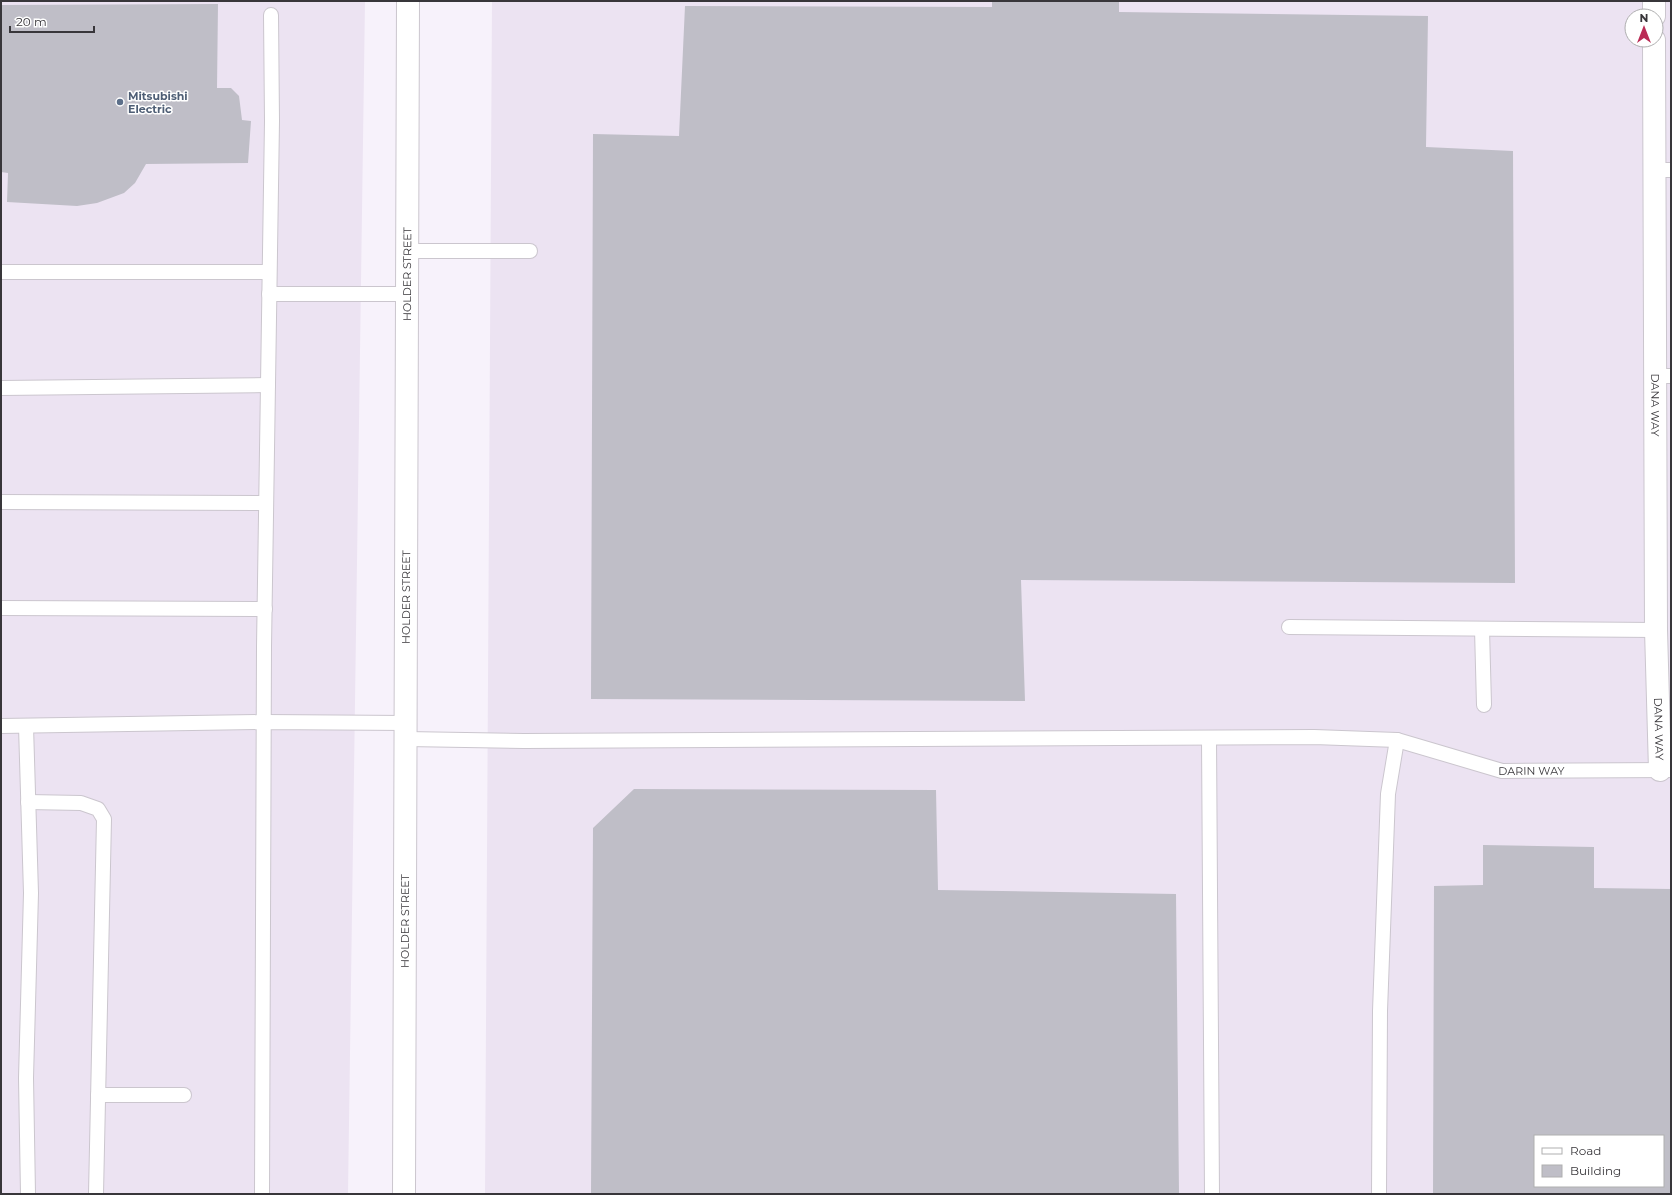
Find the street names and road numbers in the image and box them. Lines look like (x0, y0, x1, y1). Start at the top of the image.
street label: HOLDER STREET (400, 226, 414, 321)
street label: DANA WAY (1648, 374, 1662, 436)
street label: HOLDER STREET (399, 549, 413, 644)
street label: DANA WAY (1651, 697, 1667, 761)
street label: DARIN WAY (1498, 764, 1565, 778)
street label: HOLDER STREET (398, 873, 412, 968)

